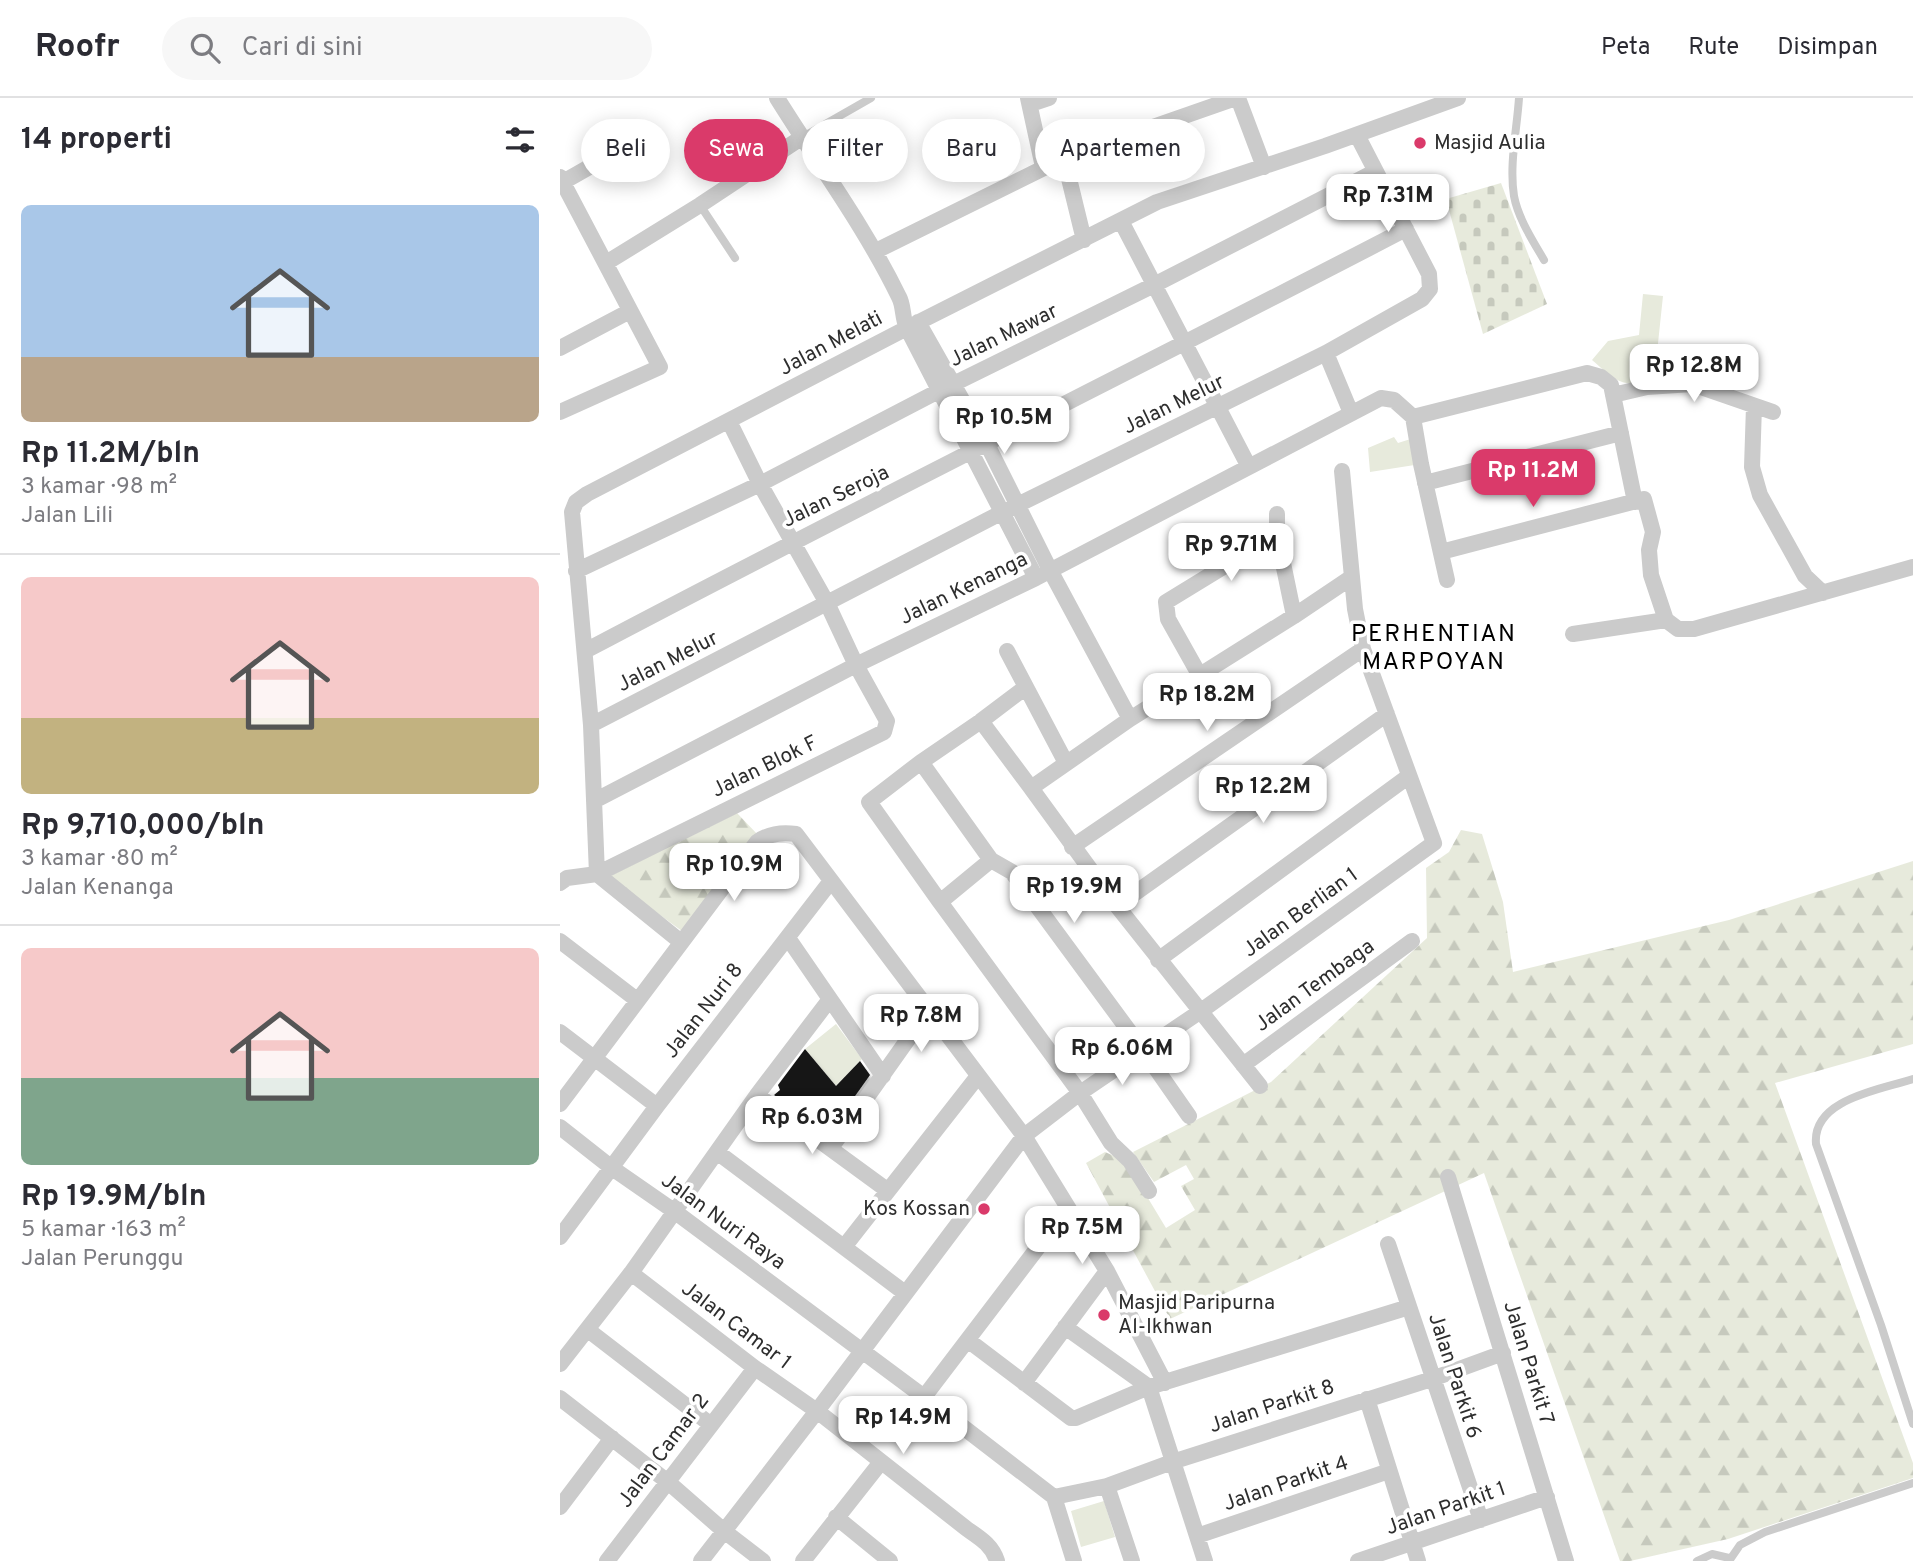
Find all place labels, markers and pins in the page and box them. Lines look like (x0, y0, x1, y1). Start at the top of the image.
place label: Masjid Aulia (1434, 130, 1546, 157)
marker: Masjid Aulia (1412, 135, 1428, 151)
pin: Rp 7.31M (1316, 174, 1460, 234)
pin: Rp 12.8M (1622, 344, 1766, 404)
pin: Rp 10.5M (932, 396, 1076, 456)
pin: Rp 11.2M (1461, 450, 1605, 509)
pin: Rp 9.71M (1159, 524, 1303, 583)
pin: Rp 18.2M (1135, 674, 1279, 733)
pin: Rp 12.2M (1191, 766, 1335, 825)
pin: Rp 10.9M (662, 844, 806, 903)
pin: Rp 19.9M (1002, 866, 1146, 925)
pin: Rp 7.8M (856, 995, 986, 1054)
pin: Rp 6.06M (1050, 1028, 1194, 1087)
pin: Rp 6.03M (740, 1096, 884, 1156)
place label: Kos Kossan (863, 1196, 970, 1223)
marker: Kos Kossan (976, 1201, 992, 1217)
pin: Rp 7.5M (1017, 1206, 1147, 1266)
place label: Masjid Paripurna Al-Ikhwan (1118, 1290, 1275, 1341)
marker: Masjid Paripurna Al-Ikhwan (1096, 1307, 1112, 1323)
pin: Rp 14.9M (831, 1396, 975, 1456)

